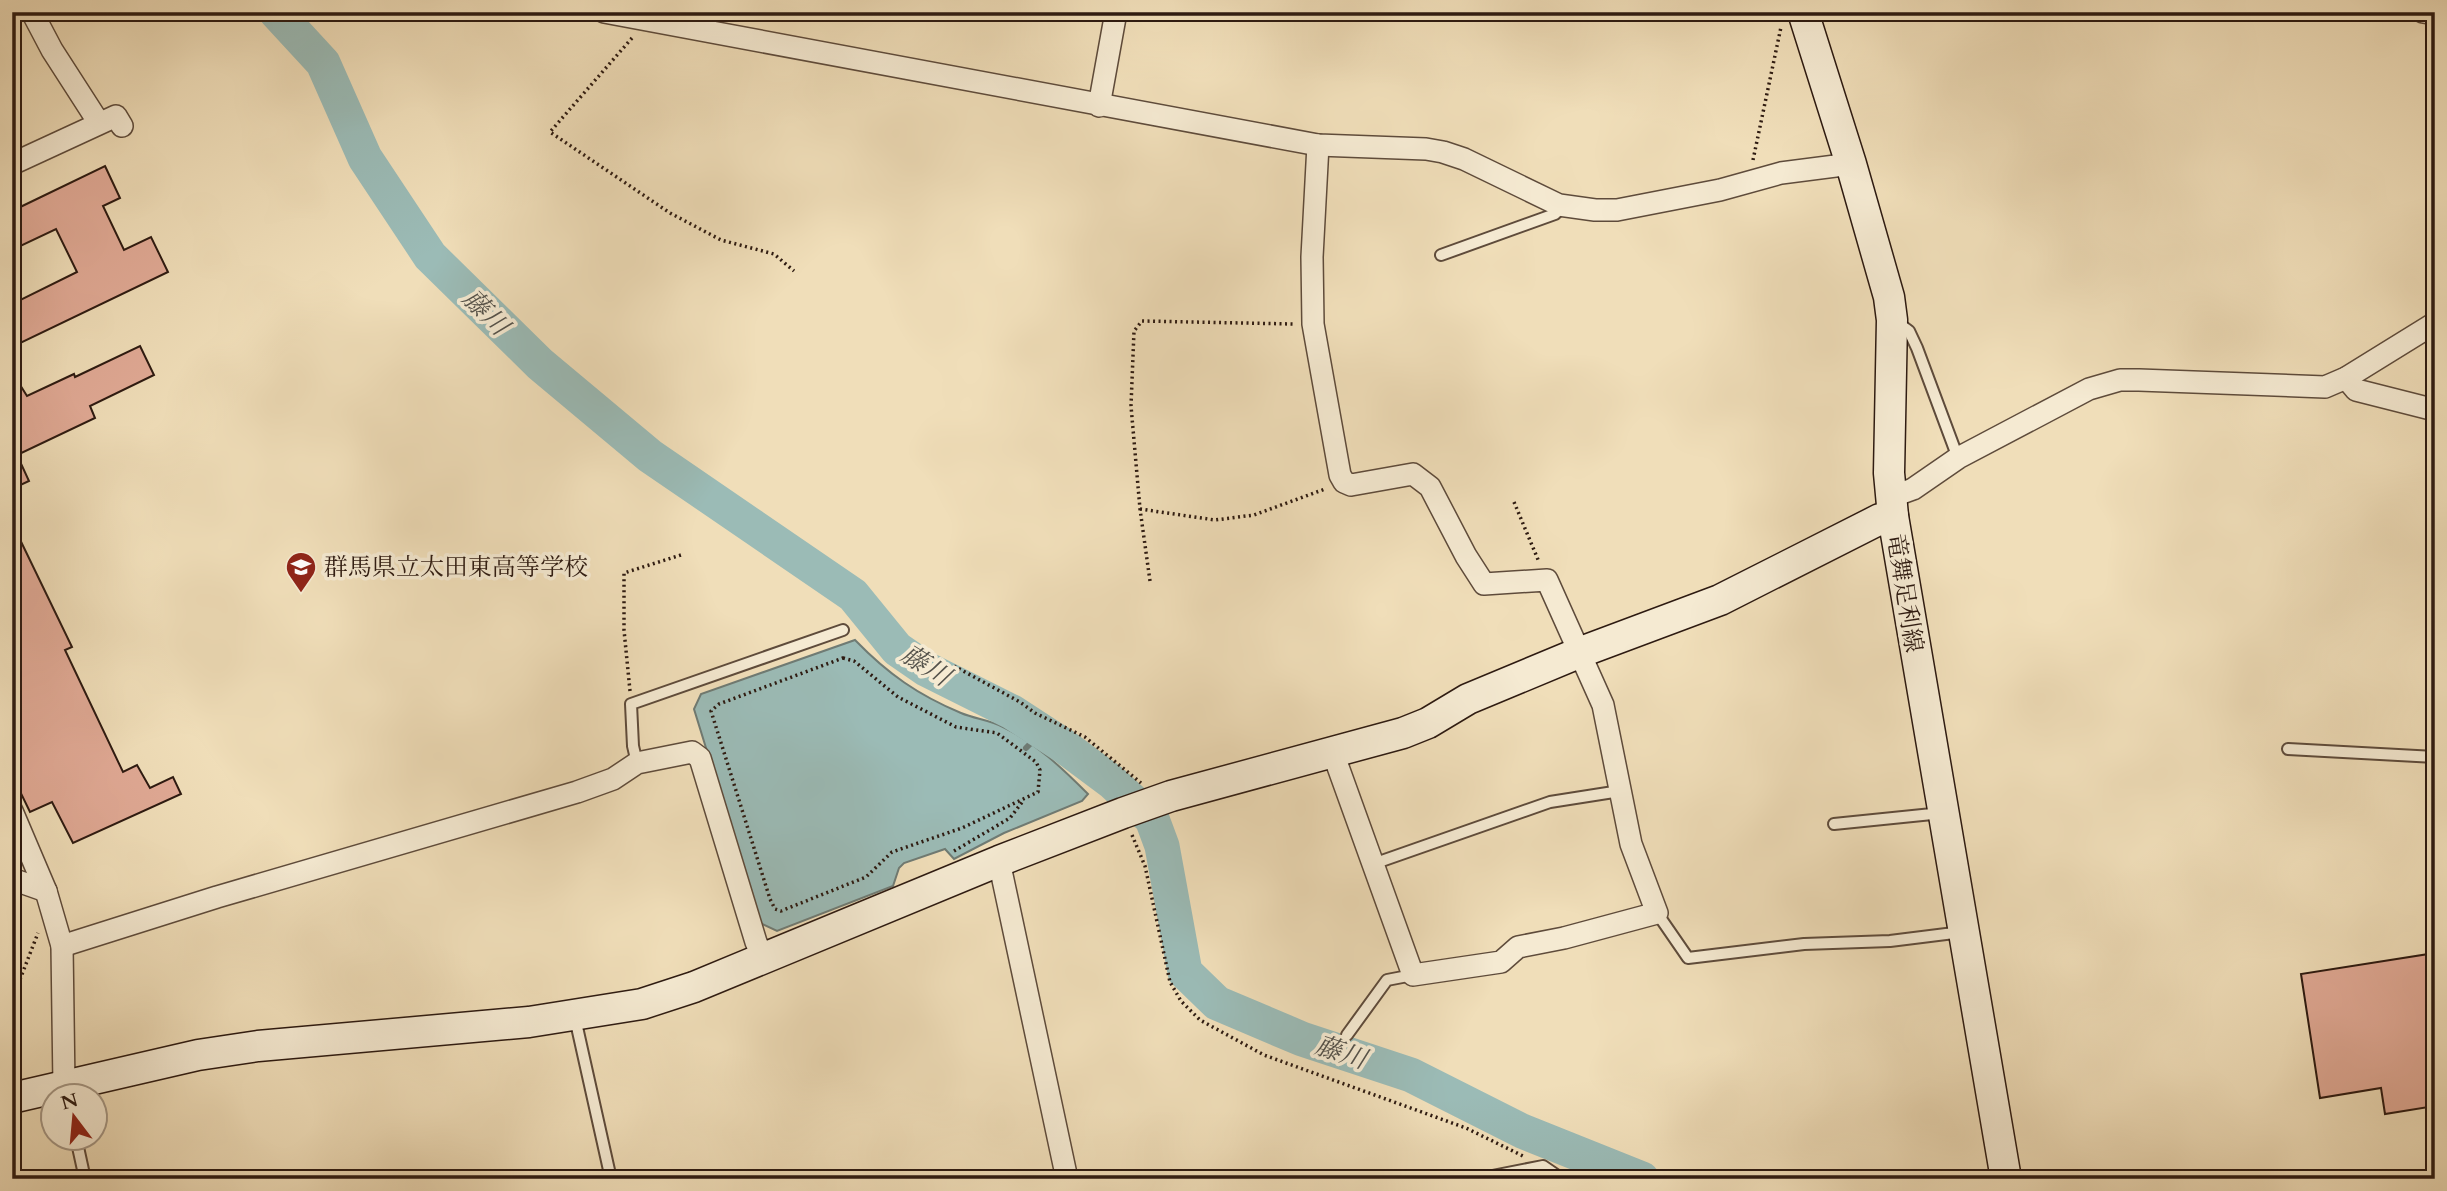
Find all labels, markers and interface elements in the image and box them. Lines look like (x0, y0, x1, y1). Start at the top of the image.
water label: 藤川 (455, 282, 519, 345)
street label: 竜舞足利線 (1879, 531, 1930, 655)
school or university icon: 群馬県立太田東高等学校 (284, 550, 318, 594)
place label: 群馬県立太田東高等学校 (324, 551, 588, 584)
water label: 藤川 (894, 637, 960, 696)
water label: 藤川 (1311, 1028, 1374, 1078)
north arrow (38, 1082, 108, 1152)
text: N (58, 1087, 82, 1116)

